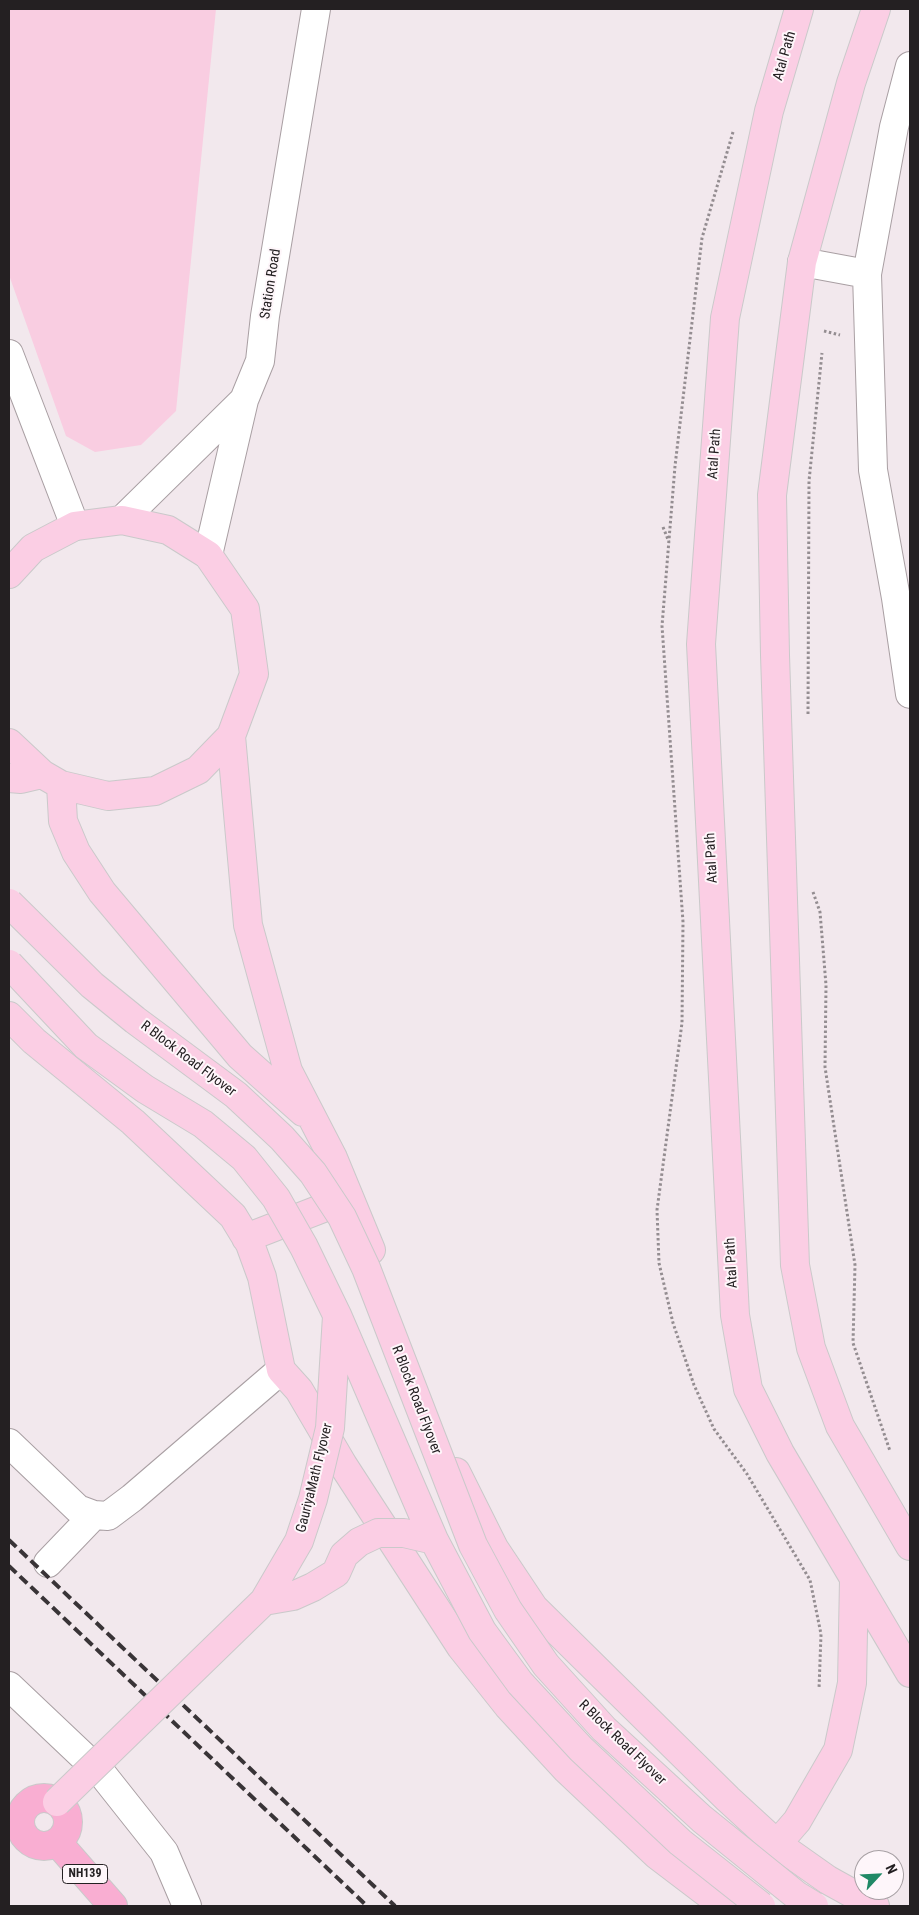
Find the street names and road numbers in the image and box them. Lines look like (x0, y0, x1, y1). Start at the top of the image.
street label: Atal Path (770, 29, 800, 83)
street label: Station Road (257, 248, 285, 320)
street label: Atal Path (705, 428, 725, 480)
street label: Atal Path (702, 832, 722, 884)
street label: R Block Road Flyover (137, 1018, 239, 1100)
street label: Atal Path (722, 1237, 742, 1289)
street label: R Block Road Flyover (388, 1343, 444, 1457)
street label: GauriyaMath Flyover (293, 1421, 337, 1535)
street label: R Block Road Flyover (575, 1697, 669, 1789)
road number: NH139 (62, 1865, 108, 1884)

